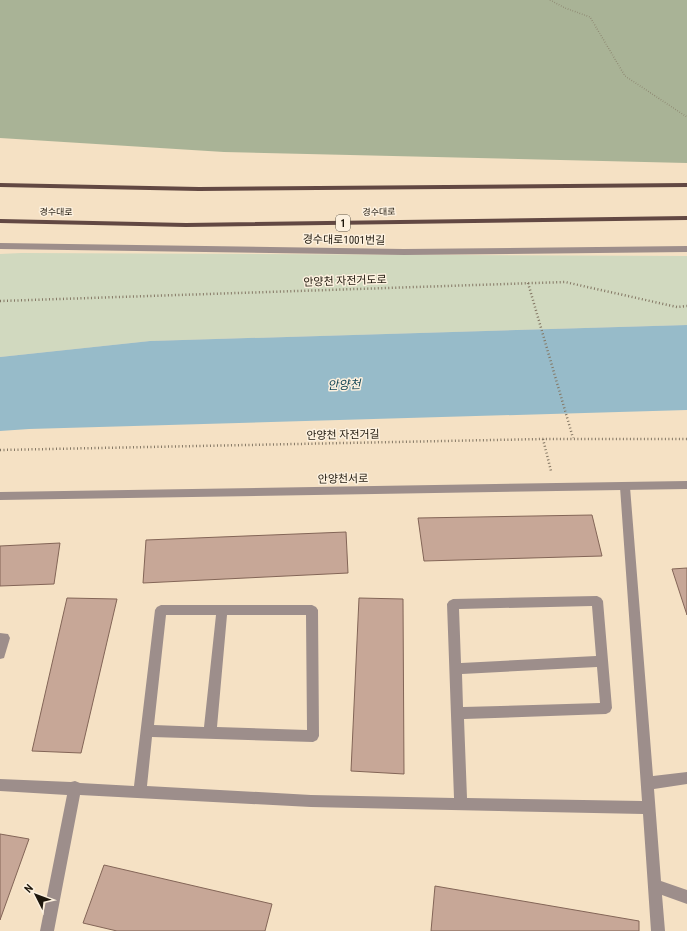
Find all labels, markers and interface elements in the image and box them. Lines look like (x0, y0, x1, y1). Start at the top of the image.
street label: 경수대로 (39, 207, 73, 217)
street label: 경수대로 (362, 207, 396, 217)
road number: 1 (336, 215, 350, 231)
street label: 경수대로1001번길 (303, 233, 385, 247)
street label: 안양천 자전거도로 (303, 273, 387, 289)
water label: 안양천 (327, 377, 363, 393)
street label: 안양천 자전거길 (306, 428, 380, 442)
street label: 안양천서로 (318, 472, 368, 486)
north arrow (16, 875, 56, 915)
text: N (22, 882, 36, 896)

